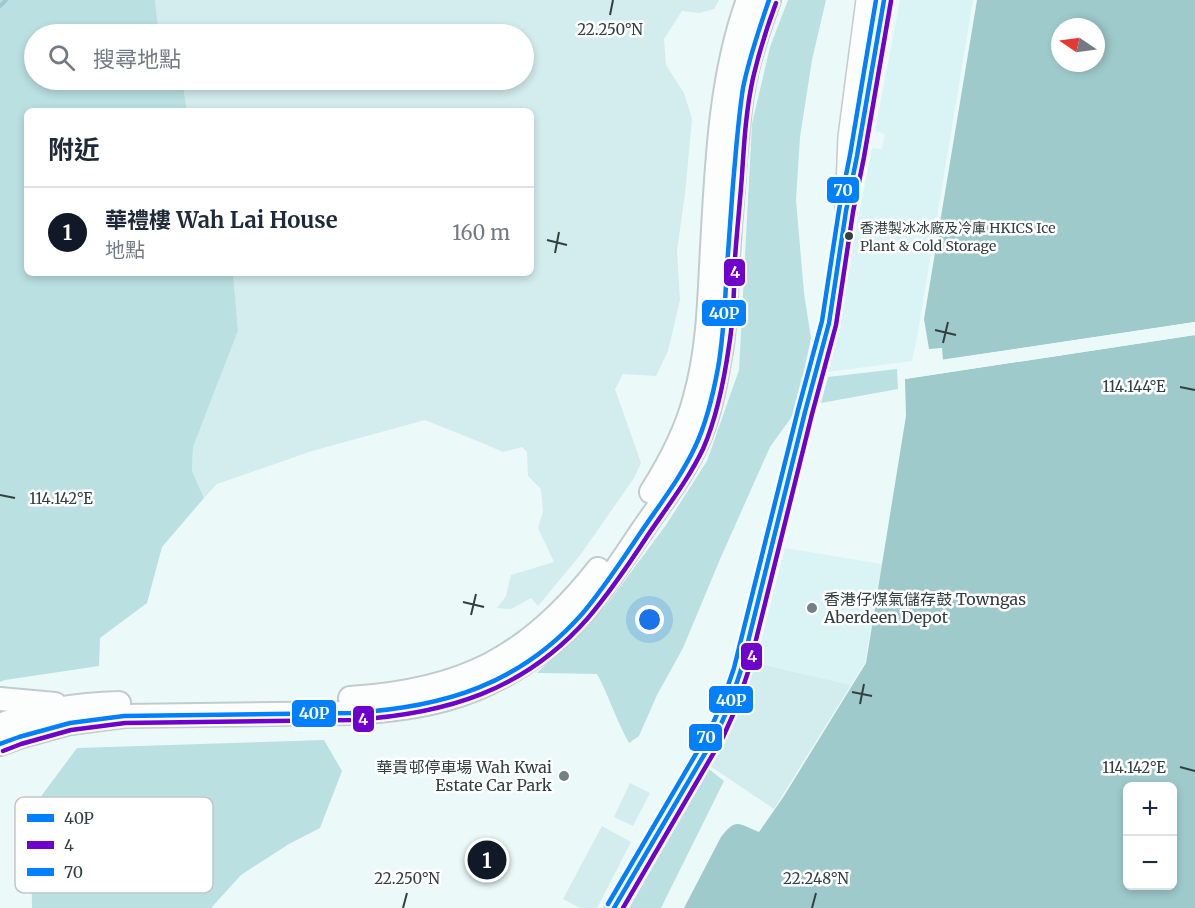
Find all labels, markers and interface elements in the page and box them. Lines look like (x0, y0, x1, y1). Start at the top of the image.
north arrow (1051, 18, 1105, 72)
text: 22.250°N (577, 20, 643, 39)
search box (24, 24, 534, 90)
icon: search (45, 41, 78, 74)
text: 搜尋地點 (93, 45, 181, 73)
text: 附近 (48, 133, 100, 166)
line badge: 70 (826, 176, 860, 204)
text: 70 (833, 180, 853, 200)
text: 華禮樓 Wah Lai House (105, 206, 338, 234)
place label: 香港製冰冰廠及冷庫 HKICS Ice Plant & Cold Storage (860, 219, 1056, 255)
text: 1 (63, 220, 72, 245)
text: 160 m (452, 220, 510, 245)
marker: 香港製冰冰廠及冷庫 HKICS Ice Plant & Cold Storage (843, 230, 855, 242)
text: 地點 (105, 237, 145, 262)
line badge: 4 (723, 258, 746, 287)
text: 4 (730, 262, 740, 282)
line badge: 40P (701, 299, 747, 327)
text: 40P (709, 303, 740, 323)
text: 114.144°E (1102, 377, 1166, 396)
text: 114.142°E (29, 489, 93, 508)
place label: 香港仔煤氣儲存鼓 Towngas Aberdeen Depot (823, 589, 1026, 627)
marker: 香港仔煤氣儲存鼓 Towngas Aberdeen Depot (805, 601, 819, 615)
your location (635, 605, 664, 634)
line badge: 4 (740, 642, 763, 671)
text: 4 (747, 646, 757, 666)
line badge: 40P (708, 685, 754, 714)
text: 40P (716, 690, 747, 710)
line badge: 40P (291, 699, 337, 728)
text: 40P (299, 703, 330, 723)
line badge: 4 (352, 705, 375, 733)
text: 4 (358, 709, 368, 729)
line badge: 70 (688, 723, 723, 752)
text: 70 (696, 727, 716, 747)
place label: 華貴邨停車場 Wah Kwai Estate Car Park (376, 757, 553, 795)
text: 114.142°E (1102, 758, 1166, 777)
marker: 華貴邨停車場 Wah Kwai Estate Car Park (557, 769, 571, 783)
map controls (1123, 782, 1177, 890)
button: + (1123, 782, 1177, 836)
legend (15, 797, 213, 893)
text: 40P (64, 808, 94, 828)
text: 4 (64, 835, 74, 855)
button: − (1123, 836, 1177, 890)
pin: 1 (468, 838, 506, 882)
text: 70 (64, 862, 83, 882)
text: 22.250°N (374, 869, 440, 888)
text: 22.248°N (783, 869, 849, 888)

